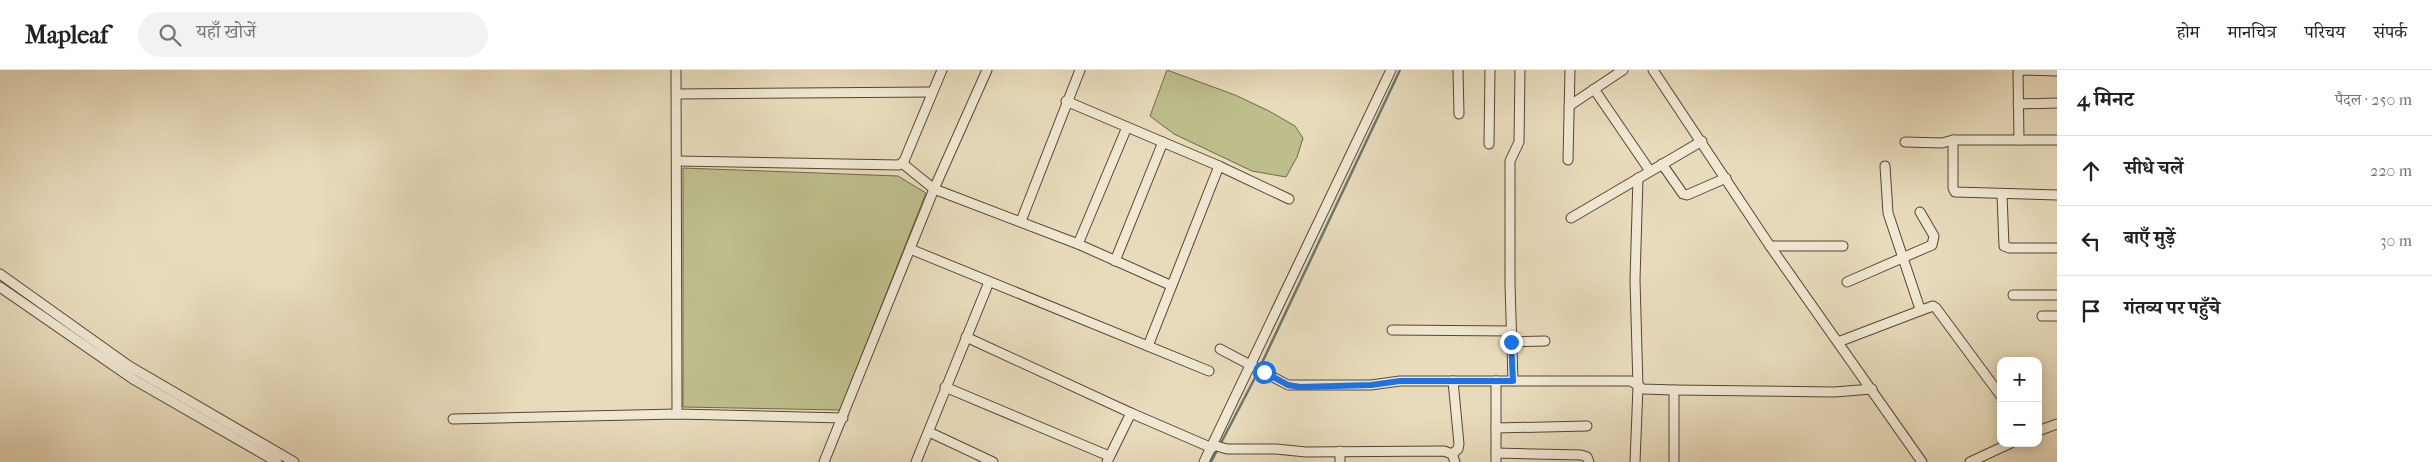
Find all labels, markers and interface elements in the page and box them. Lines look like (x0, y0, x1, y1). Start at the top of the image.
search box (138, 12, 488, 57)
text: Mapleaf (25, 21, 108, 49)
icon: search (156, 21, 184, 49)
text: यहाँ खोजें (196, 21, 256, 43)
text: होम (2177, 22, 2200, 43)
text: मानचित्र (2228, 22, 2276, 43)
text: परिचय (2304, 22, 2345, 43)
text: संपर्क (2373, 22, 2407, 43)
text: 4 मिनट (2077, 87, 2134, 111)
text: पैदल · 250 m (2335, 90, 2412, 109)
icon: ahead (2077, 157, 2105, 185)
text: सीधे चलें (2124, 157, 2183, 179)
text: 220 m (2370, 161, 2412, 180)
icon: left (2077, 227, 2105, 255)
text: बाएँ मुड़ें (2124, 227, 2175, 249)
text: 30 m (2380, 231, 2412, 250)
icon: arrive (2077, 297, 2105, 325)
text: गंतव्य पर पहुँचे (2124, 297, 2220, 319)
route end (1500, 331, 1523, 354)
map controls (1997, 357, 2042, 447)
button: + (1997, 357, 2042, 402)
route start (1253, 361, 1276, 384)
button: − (1997, 402, 2042, 447)

